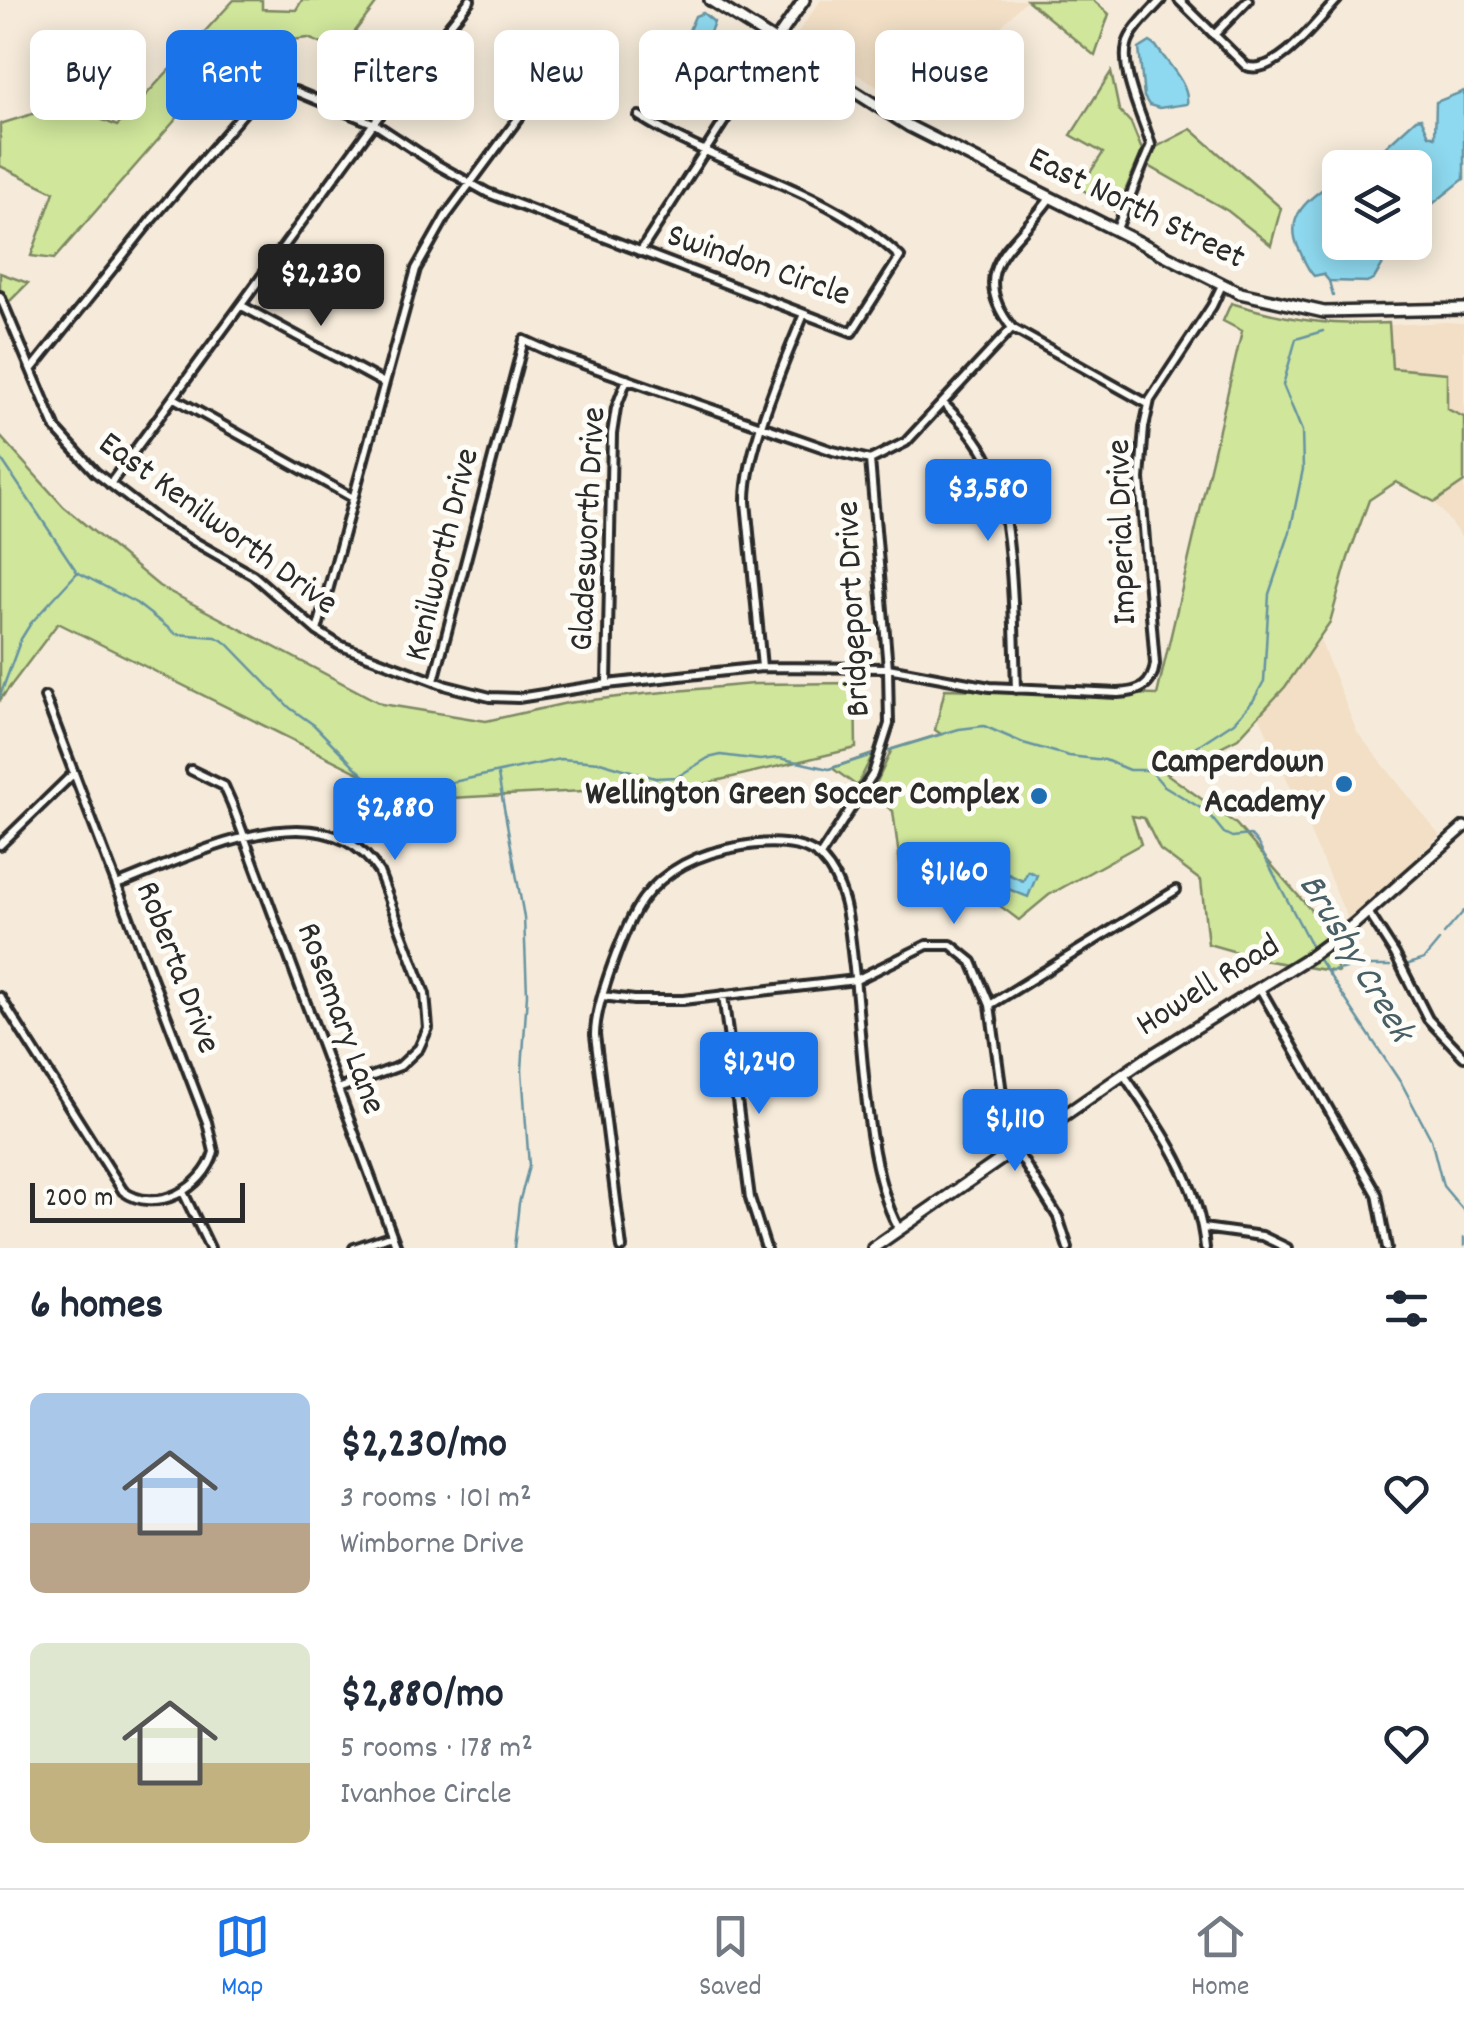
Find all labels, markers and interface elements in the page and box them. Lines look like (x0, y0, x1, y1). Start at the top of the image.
chip: Buy (30, 30, 146, 120)
chip: Rent (166, 30, 297, 120)
chip: Filters (317, 30, 474, 120)
chip: New (494, 30, 619, 120)
chip: Apartment (639, 30, 855, 120)
chip: House (875, 30, 1024, 120)
street label: East North Street (1019, 136, 1253, 284)
map controls (1322, 150, 1432, 260)
button: layers (1322, 150, 1432, 260)
street label: Swindon Circle (659, 212, 857, 322)
pin: $2,230 (240, 244, 402, 329)
text: $2,230 (280, 253, 362, 299)
street label: Gladesworth Drive (559, 406, 621, 652)
street label: East Kenilworth Drive (87, 421, 347, 629)
street label: Imperial Drive (1096, 438, 1152, 626)
street label: Kenilworth Drive (393, 443, 495, 667)
pin: $3,580 (907, 459, 1069, 544)
text: $3,580 (947, 468, 1029, 514)
street label: Bridgeport Drive (824, 500, 886, 718)
place label: Camperdown Academy (1151, 739, 1326, 829)
place label: Wellington Green Soccer Complex (585, 771, 1019, 821)
marker: Camperdown Academy (1333, 773, 1355, 795)
pin: $2,880 (314, 778, 476, 863)
marker: Wellington Green Soccer Complex (1028, 785, 1050, 807)
text: $2,880 (355, 787, 435, 833)
pin: $1,160 (873, 842, 1035, 927)
text: $1,160 (919, 851, 989, 897)
water label: Brushy Creek (1282, 864, 1428, 1057)
street label: Roberta Drive (120, 875, 232, 1061)
street label: Rosemary Lane (281, 916, 397, 1122)
street label: Howell Road (1127, 923, 1291, 1051)
pin: $1,240 (678, 1032, 840, 1117)
text: $1,240 (722, 1041, 796, 1087)
pin: $1,110 (934, 1089, 1096, 1174)
text: $1,110 (985, 1098, 1045, 1144)
scale bar (30, 1178, 245, 1222)
text: 200 m (45, 1180, 113, 1220)
text: 6 homes (30, 1278, 163, 1338)
icon: filters (1379, 1281, 1434, 1336)
text: $2,230/mo (340, 1417, 507, 1477)
icon: home (110, 1433, 230, 1553)
icon: heart (1379, 1466, 1434, 1521)
text: 3 rooms · 101 m² (340, 1477, 532, 1523)
text: Wimborne Drive (340, 1523, 524, 1569)
text: $2,880/mo (340, 1667, 504, 1727)
icon: home (110, 1683, 230, 1803)
icon: heart (1379, 1716, 1434, 1771)
text: 5 rooms · 178 m² (340, 1727, 533, 1773)
text: Ivanhoe Circle (340, 1773, 511, 1819)
tab: Map (215, 1909, 270, 2009)
tab: Saved (699, 1909, 762, 2009)
tab: Home (1191, 1909, 1249, 2009)

